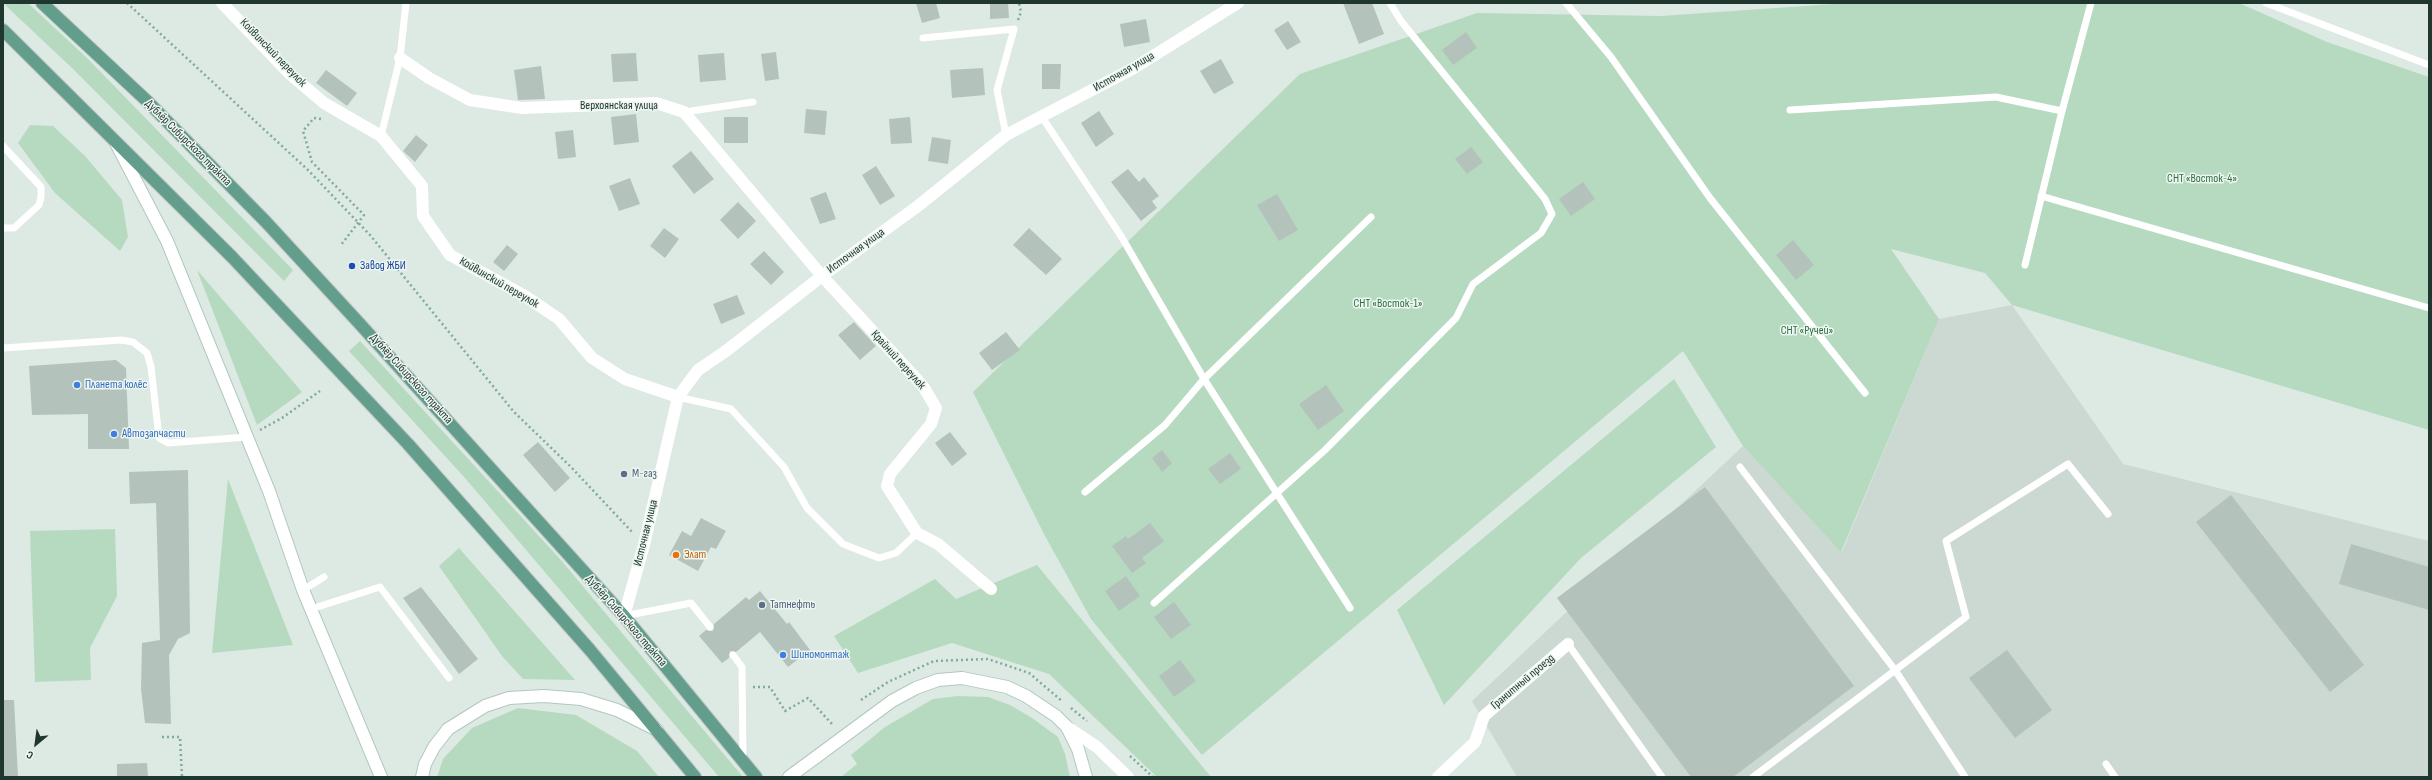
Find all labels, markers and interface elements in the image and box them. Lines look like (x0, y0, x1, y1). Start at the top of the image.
street label: Койвинский переулок (237, 16, 309, 90)
street label: Источная улица (1091, 49, 1157, 95)
street label: Дублёр Сибирского тракта (142, 97, 234, 189)
street label: Верхоянская улица (580, 99, 658, 113)
park label: СНТ «Восток-4» (2167, 172, 2237, 186)
street label: Источная улица (824, 225, 888, 277)
street label: Койвинский переулок (457, 254, 541, 312)
place label: Завод ЖБИ (360, 259, 406, 273)
marker: Завод ЖБИ (347, 261, 357, 271)
park label: СНТ «Восток-1» (1353, 297, 1423, 311)
park label: СНТ «Ручей» (1781, 324, 1833, 338)
street label: Крайний переулок (868, 327, 928, 393)
street label: Дублёр Сибирского тракта (367, 331, 455, 427)
place label: Планета колёс (85, 378, 147, 392)
marker: Планета колёс (72, 380, 82, 390)
place label: Автозапчасти (122, 427, 186, 441)
marker: Автозапчасти (109, 429, 119, 439)
place label: М-газ (632, 467, 657, 481)
marker: М-газ (619, 469, 629, 479)
street label: Источная улица (631, 498, 661, 568)
place label: Элат (684, 548, 706, 562)
marker: Элат (671, 550, 681, 560)
street label: Дублёр Сибирского тракта (582, 572, 670, 670)
place label: Татнефть (770, 598, 815, 612)
marker: Татнефть (757, 600, 767, 610)
place label: Шиномонтаж (791, 648, 849, 662)
marker: Шиномонтаж (778, 650, 788, 660)
street label: Гранитный проезд (1488, 651, 1558, 713)
north arrow (16, 724, 56, 764)
text: С (24, 748, 36, 762)

